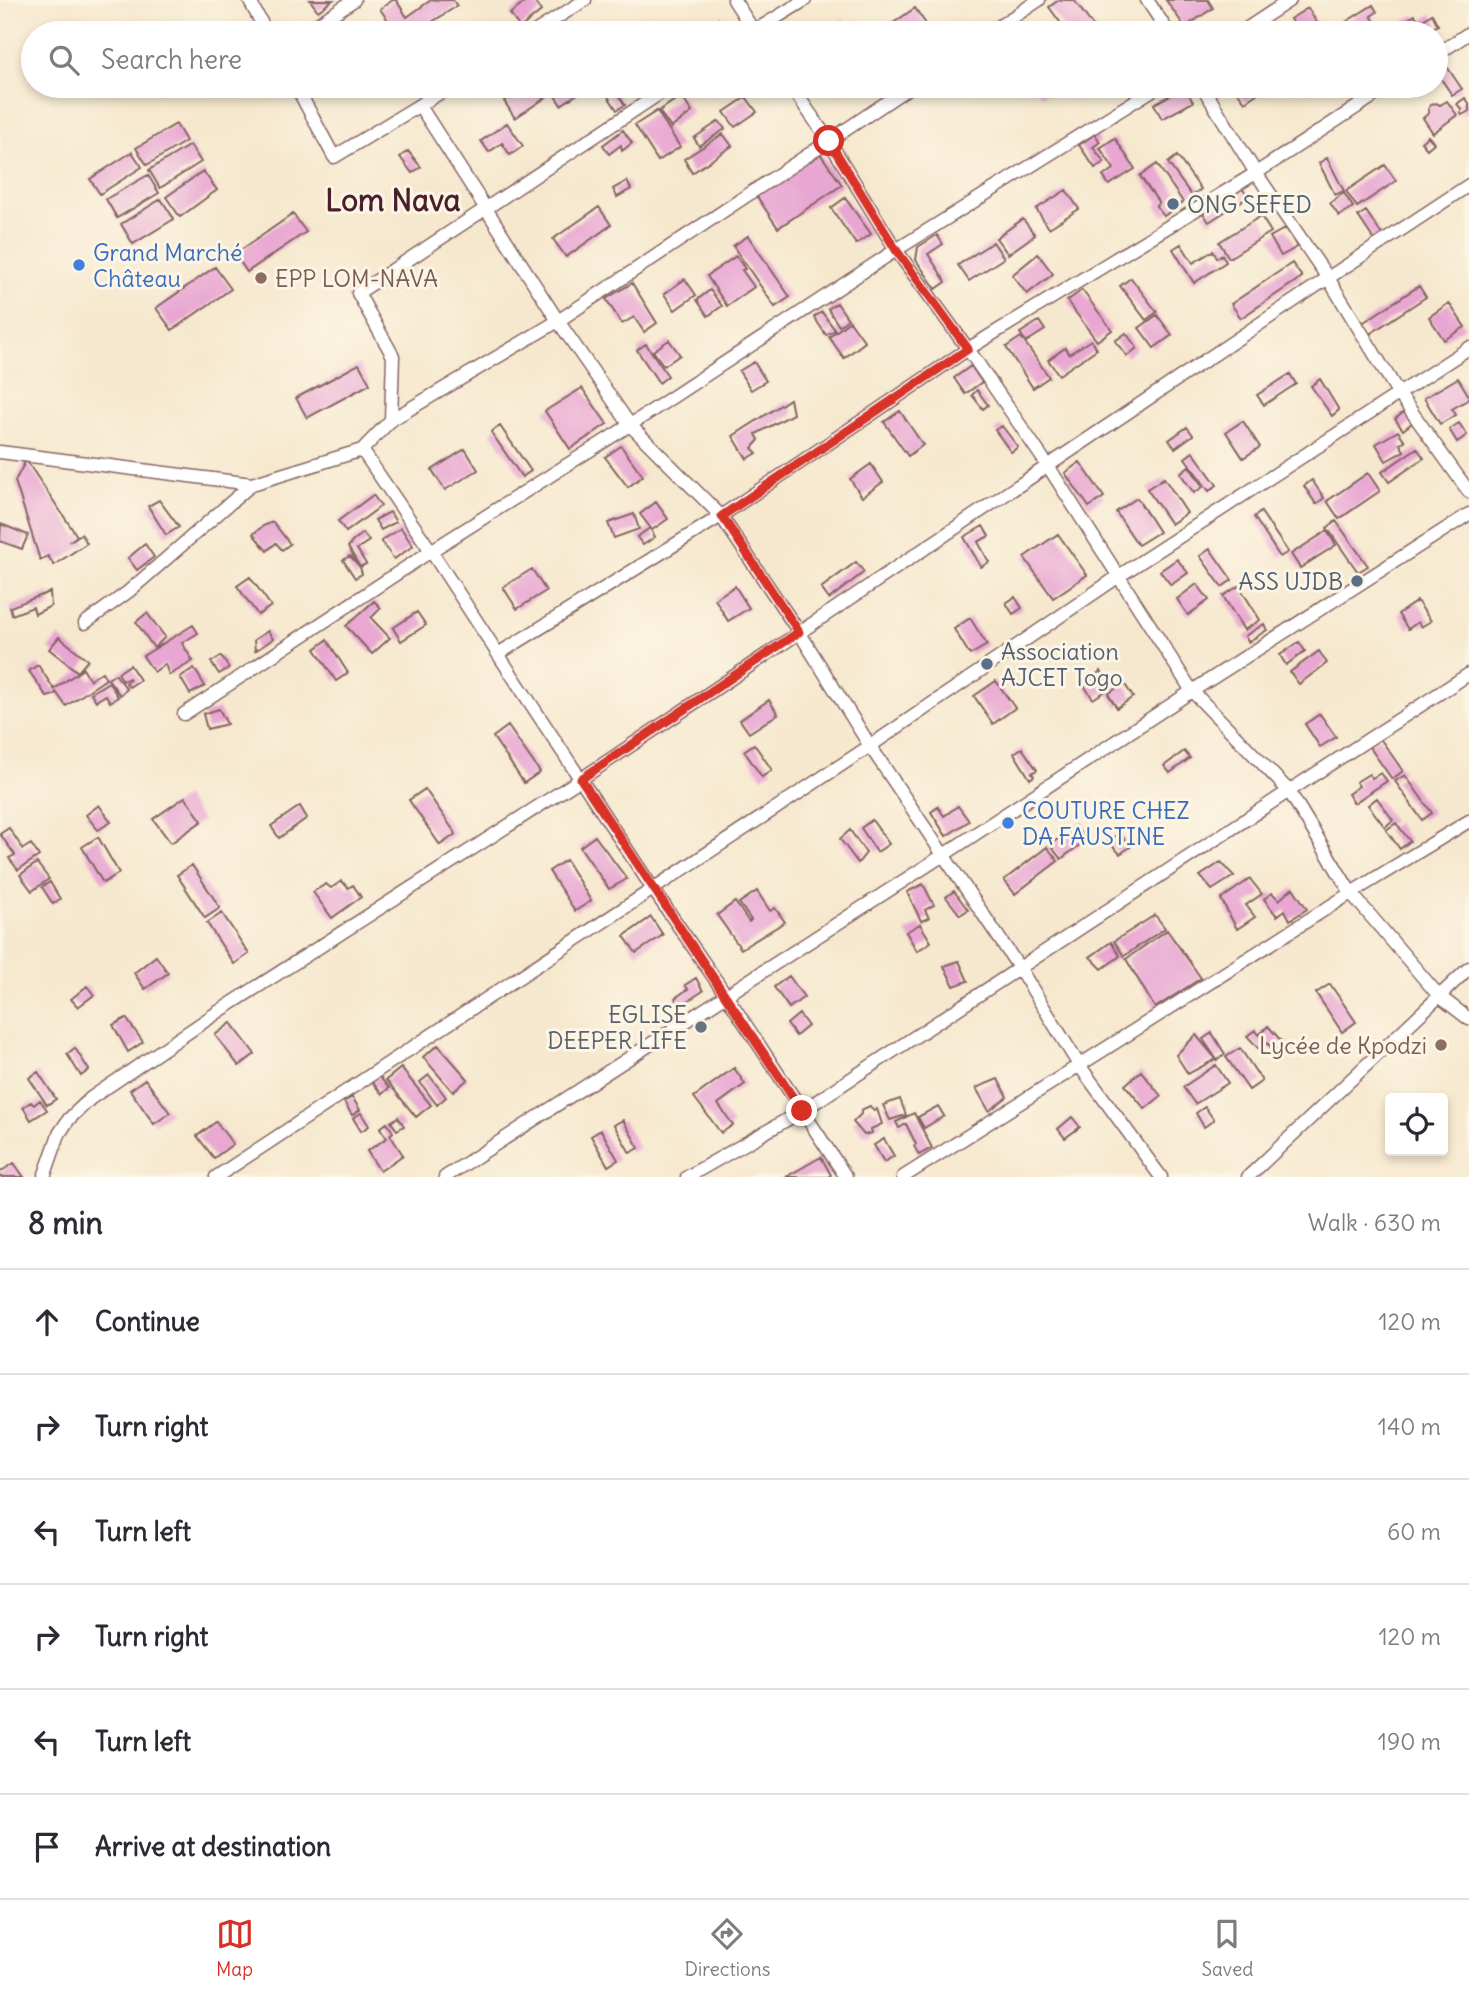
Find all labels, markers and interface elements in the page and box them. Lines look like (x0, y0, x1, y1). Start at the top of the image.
search box (21, 21, 1448, 98)
icon: search (45, 41, 83, 79)
text: Search here (101, 43, 242, 76)
route start (813, 125, 844, 156)
district label: Lom Nava (325, 181, 461, 219)
place label: ONG SEFED (1187, 190, 1312, 219)
marker: ONG SEFED (1165, 196, 1181, 212)
place label: Grand Marché Château (93, 238, 242, 293)
marker: Grand Marché Château (71, 257, 87, 273)
place label: EPP LOM-NAVA (275, 264, 438, 293)
marker: EPP LOM-NAVA (253, 270, 269, 286)
place label: ASS UJDB (1238, 567, 1343, 596)
marker: ASS UJDB (1349, 573, 1365, 589)
place label: Association AJCET Togo (1001, 637, 1123, 692)
marker: Association AJCET Togo (979, 656, 995, 672)
place label: COUTURE CHEZ DA FAUSTINE (1022, 796, 1190, 851)
marker: COUTURE CHEZ DA FAUSTINE (1000, 815, 1016, 831)
place label: EGLISE DEEPER LIFE (547, 1000, 687, 1055)
marker: EGLISE DEEPER LIFE (693, 1019, 709, 1035)
place label: Lycée de Kpodzi (1259, 1031, 1427, 1060)
marker: Lycée de Kpodzi (1433, 1037, 1449, 1053)
map controls (1385, 1093, 1448, 1156)
button: locate (1385, 1093, 1448, 1156)
route end (786, 1095, 817, 1126)
text: 8 min (28, 1204, 103, 1242)
text: Walk · 630 m (1308, 1208, 1441, 1237)
icon: ahead (28, 1303, 66, 1341)
text: Continue (95, 1305, 200, 1338)
text: 120 m (1378, 1307, 1441, 1336)
icon: right (28, 1408, 66, 1446)
text: Turn right (95, 1410, 208, 1443)
text: 140 m (1378, 1412, 1441, 1441)
icon: left (28, 1513, 66, 1551)
text: Turn left (95, 1515, 191, 1548)
text: 60 m (1387, 1517, 1441, 1546)
icon: right (28, 1618, 66, 1656)
text: Turn right (95, 1620, 208, 1653)
text: 120 m (1378, 1622, 1441, 1651)
icon: left (28, 1723, 66, 1761)
text: Turn left (95, 1725, 191, 1758)
text: 190 m (1378, 1727, 1441, 1756)
icon: arrive (28, 1828, 66, 1866)
text: Arrive at destination (95, 1830, 331, 1863)
tab: Map (216, 1915, 254, 1981)
tab: Directions (685, 1915, 770, 1981)
tab: Saved (1201, 1915, 1253, 1981)

